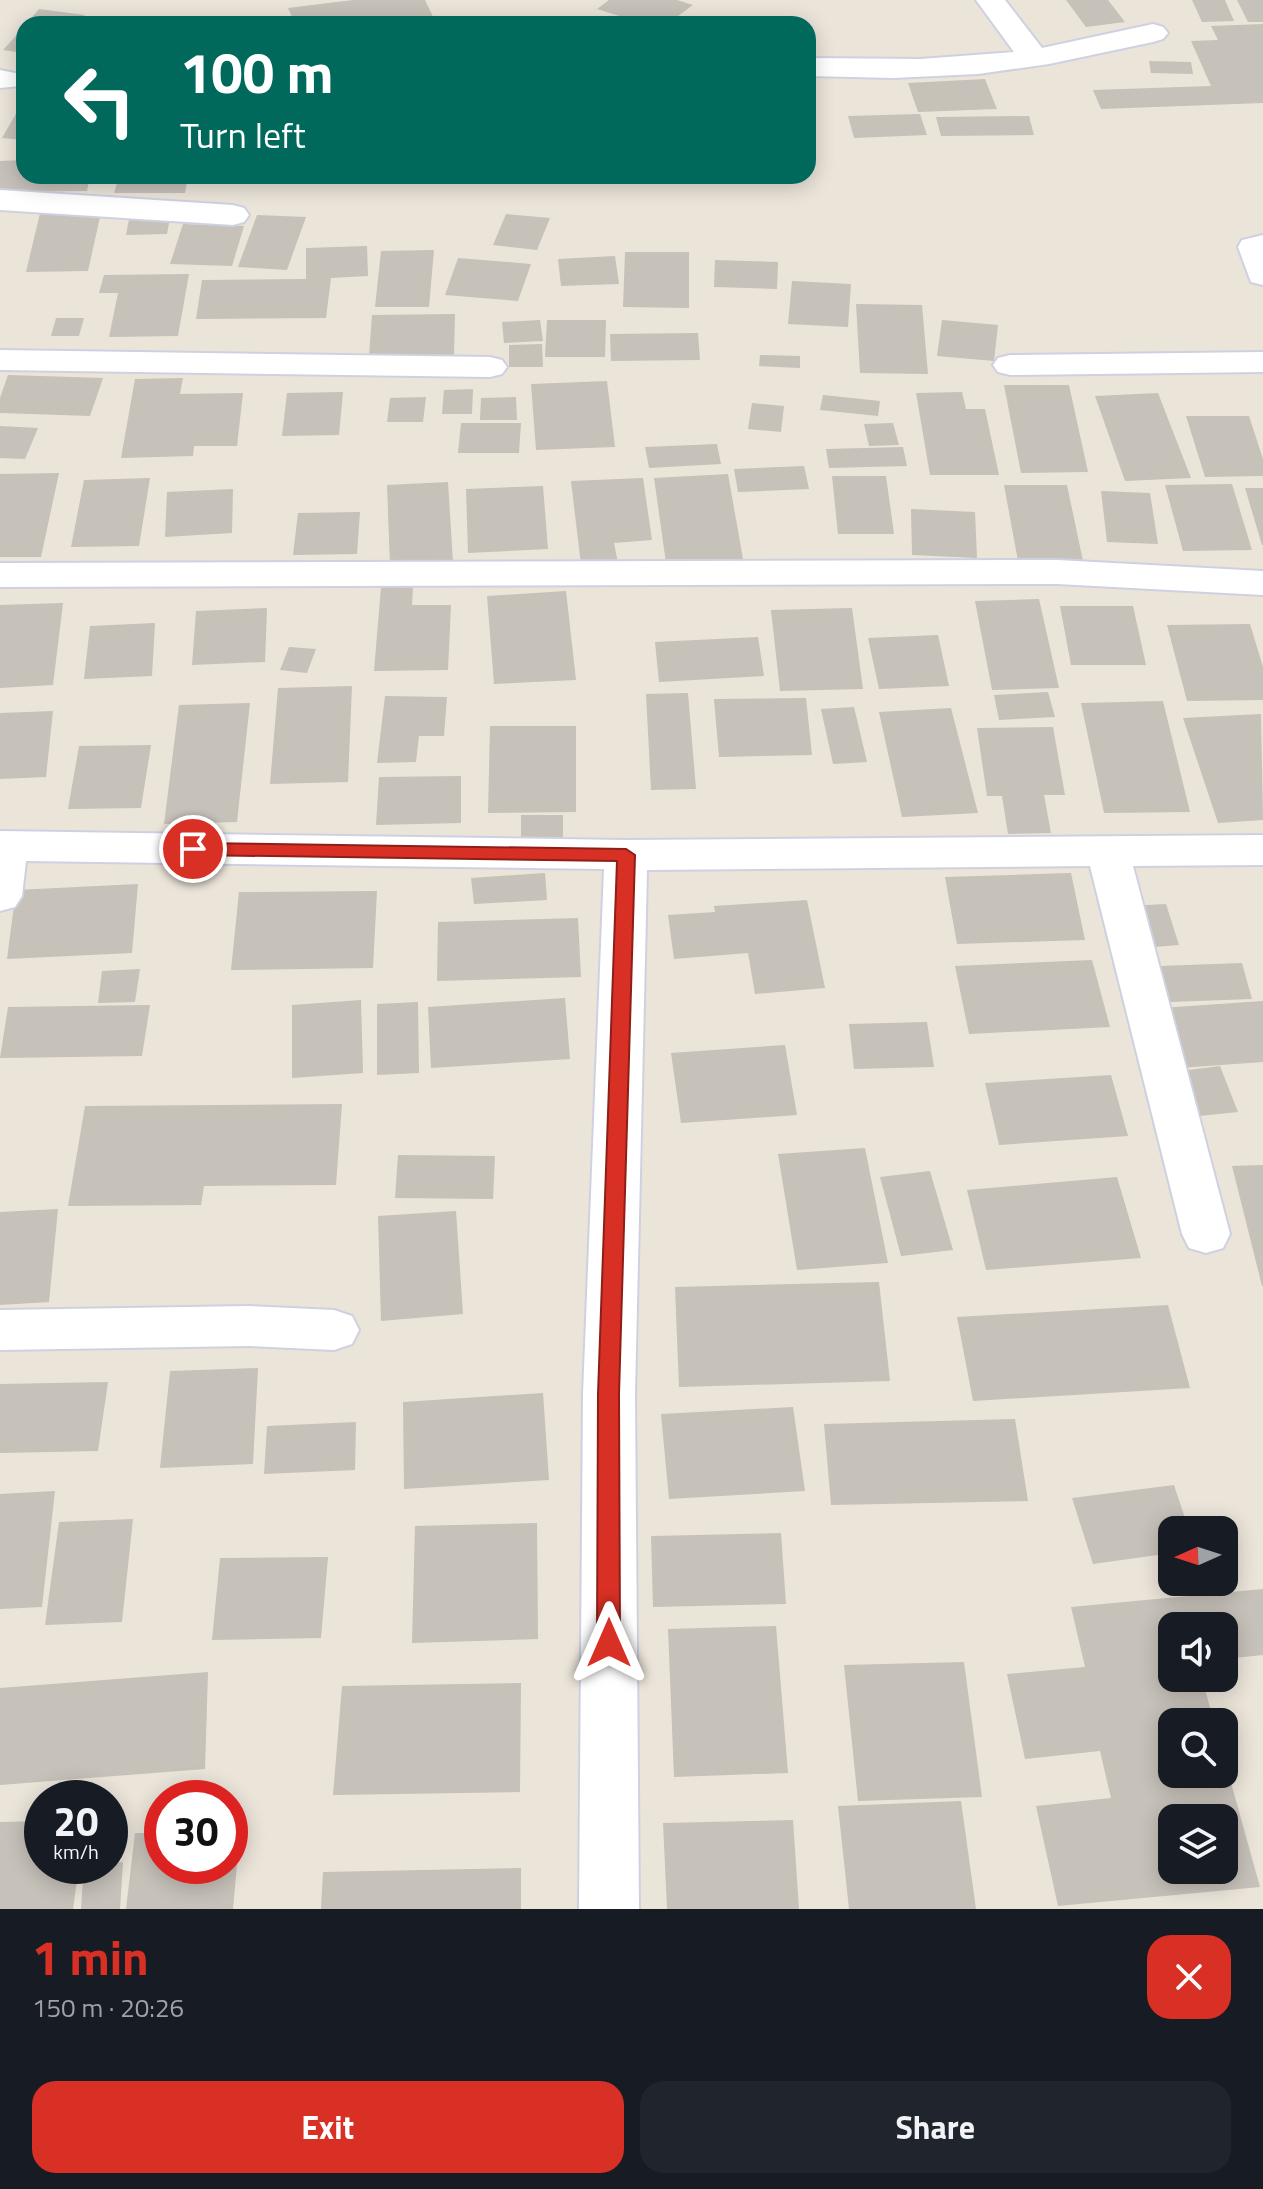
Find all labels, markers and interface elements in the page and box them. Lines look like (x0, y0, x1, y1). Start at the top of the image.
text: 100 m (180, 30, 333, 115)
icon: left (48, 48, 152, 152)
text: Turn left (180, 107, 306, 162)
pin (159, 815, 227, 883)
icon: arrive (171, 827, 215, 871)
north arrow (1158, 1516, 1238, 1596)
map controls (1158, 1516, 1238, 1884)
position arrow (567, 1601, 651, 1685)
button: sound (1158, 1612, 1238, 1692)
button: search (1158, 1708, 1238, 1788)
speed limit sign: 30 (144, 1780, 248, 1884)
text: 20 (54, 1791, 98, 1852)
button: layers (1158, 1804, 1238, 1884)
text: km/h (53, 1836, 99, 1867)
text: 1 min (32, 1921, 149, 1994)
button: close (1147, 1935, 1231, 2019)
text: 150 m · 20:26 (32, 1988, 184, 2027)
button: Exit (32, 2081, 624, 2173)
button: Share (640, 2081, 1231, 2173)

